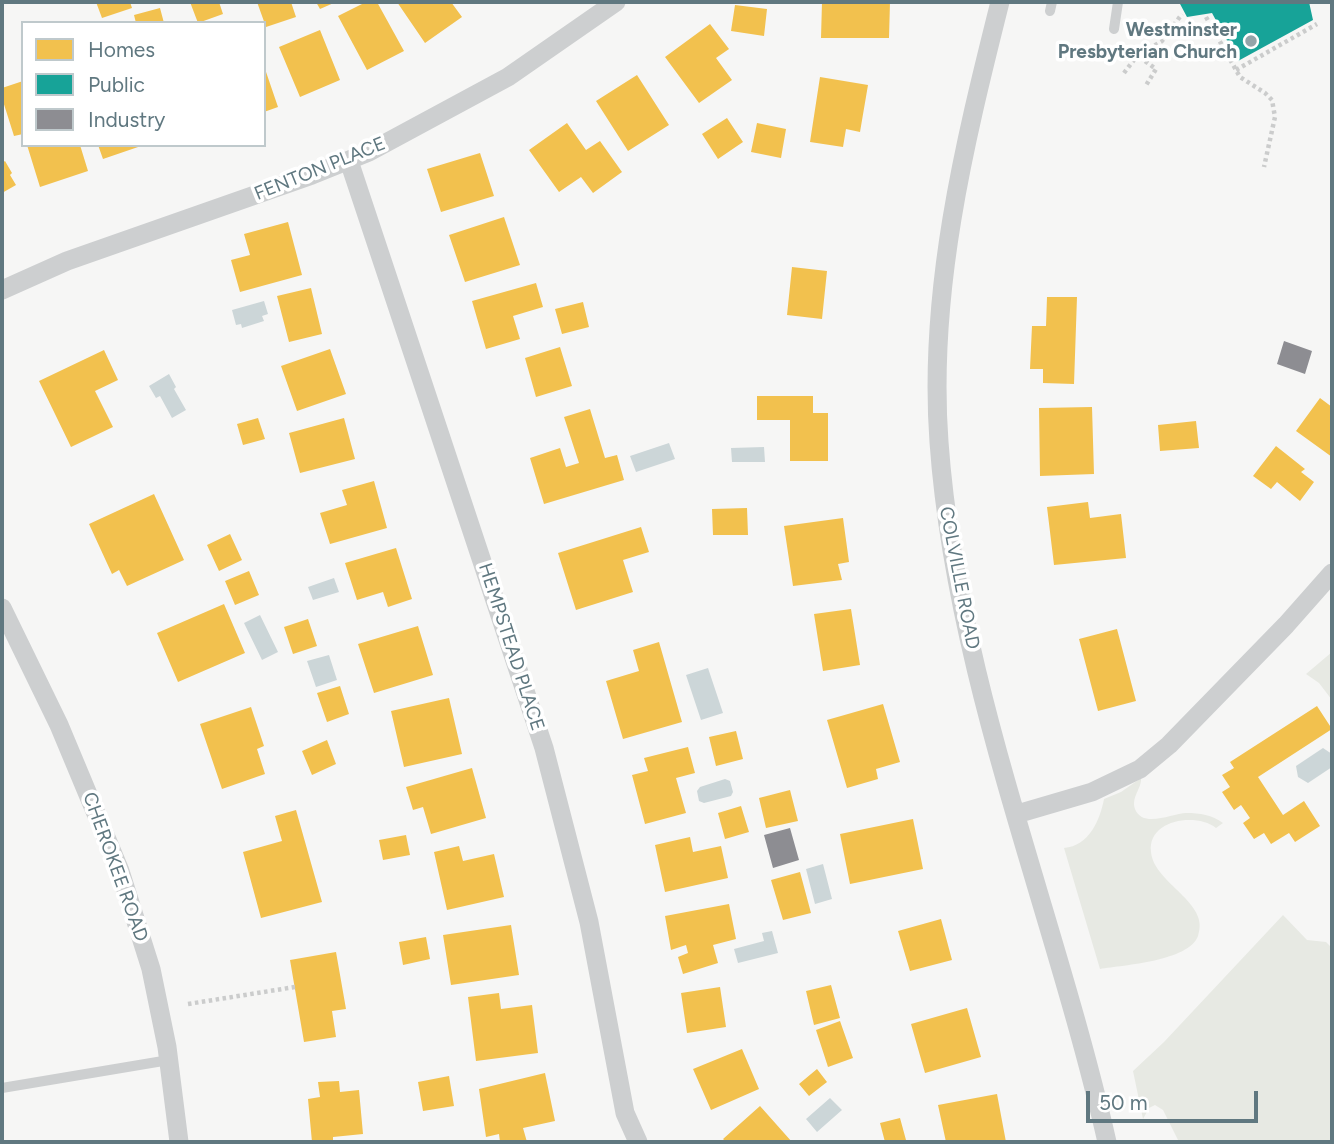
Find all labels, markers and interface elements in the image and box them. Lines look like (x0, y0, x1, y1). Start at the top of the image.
place label: Westminster Presbyterian Church (1058, 19, 1237, 63)
legend (21, 21, 266, 147)
marker: Westminster Presbyterian Church (1243, 33, 1259, 49)
text: Homes (88, 37, 155, 62)
text: Public (88, 72, 145, 97)
text: Industry (88, 107, 165, 132)
street label: FENTON PLACE (251, 132, 389, 206)
street label: COLVILLE ROAD (934, 505, 984, 651)
street label: HEMPSTEAD PLACE (473, 560, 549, 734)
street label: CHEROKEE ROAD (77, 789, 153, 945)
scale bar (1089, 1078, 1260, 1122)
text: 50 m (1099, 1090, 1148, 1115)

